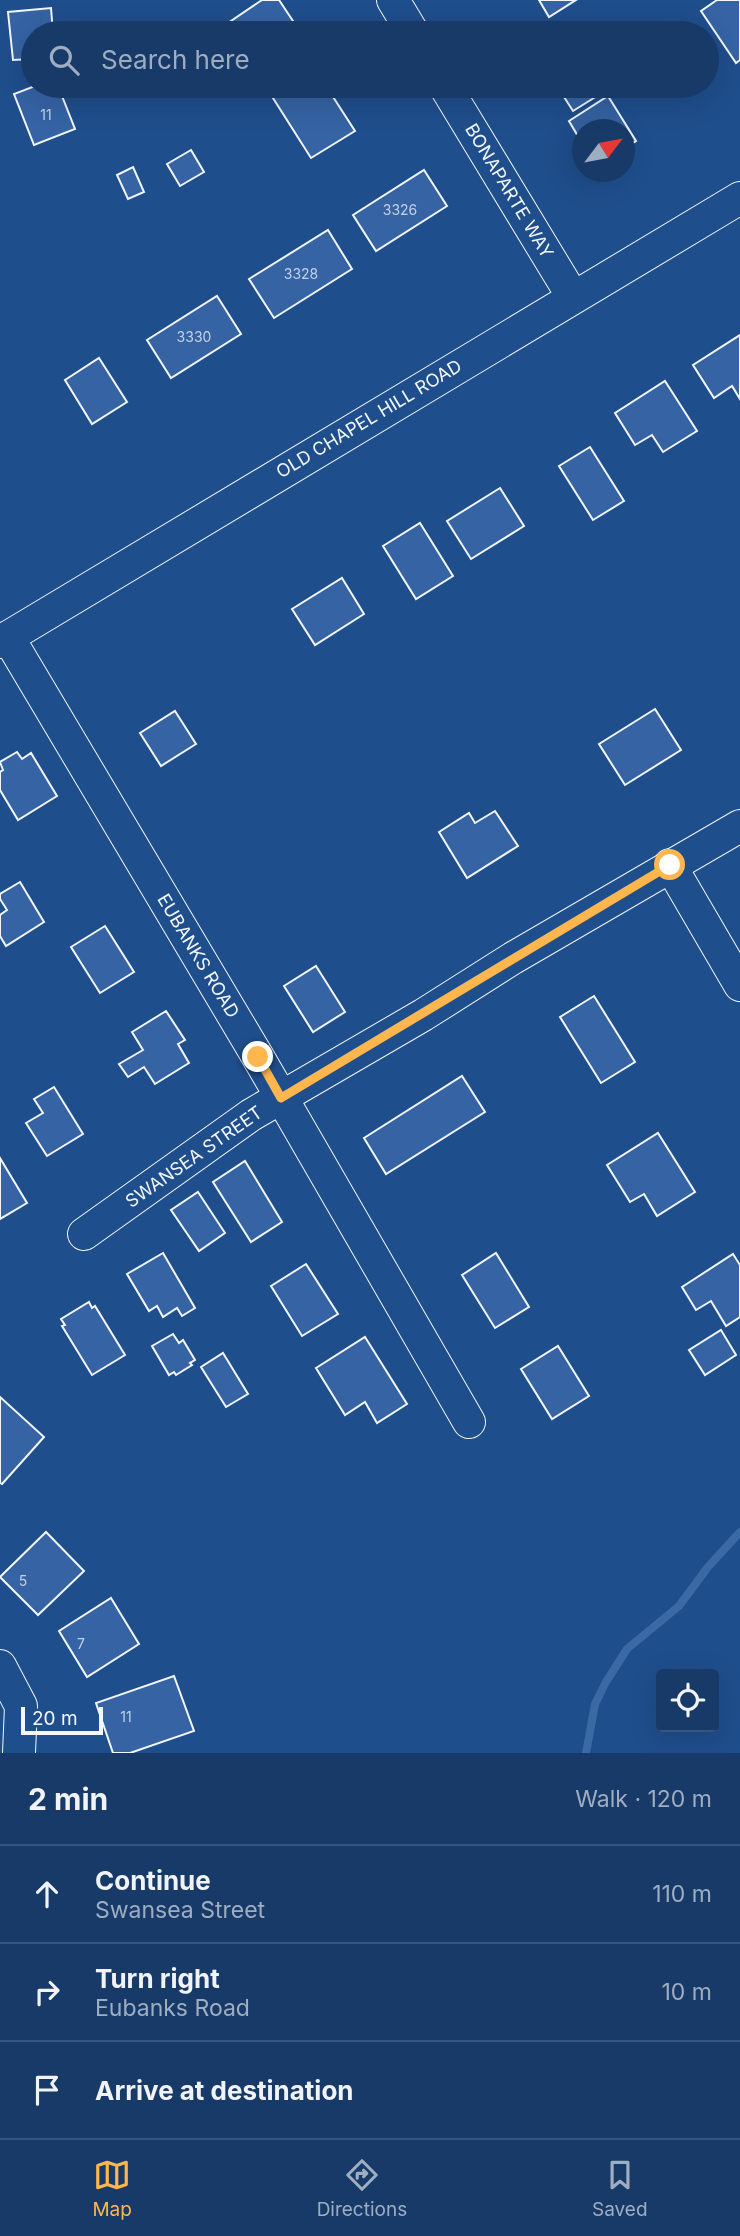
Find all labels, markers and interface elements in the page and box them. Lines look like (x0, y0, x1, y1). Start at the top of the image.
search box (21, 21, 719, 98)
icon: search (45, 41, 83, 79)
text: Search here (101, 44, 250, 75)
house number: 11 (40, 106, 52, 123)
north arrow (572, 119, 635, 182)
street label: BONAPARTE WAY (461, 120, 558, 262)
house number: 3326 (383, 201, 417, 218)
house number: 3328 (284, 265, 318, 282)
house number: 3330 (177, 328, 211, 345)
street label: OLD CHAPEL HILL ROAD (272, 355, 465, 482)
route start (654, 849, 685, 880)
street label: EUBANKS ROAD (153, 890, 244, 1021)
route end (242, 1041, 273, 1072)
street label: SWANSEA STREET (121, 1101, 266, 1212)
house number: 5 (19, 1572, 27, 1589)
house number: 7 (77, 1635, 85, 1652)
map controls (656, 1669, 719, 1732)
button: locate (656, 1669, 719, 1732)
scale bar (21, 1704, 103, 1736)
text: 20 m (32, 1707, 78, 1730)
house number: 11 (120, 1708, 132, 1725)
text: 2 min (28, 1781, 108, 1817)
text: Walk · 120 m (575, 1785, 712, 1813)
text: Continue (95, 1865, 211, 1896)
icon: ahead (28, 1875, 66, 1913)
text: 110 m (652, 1880, 712, 1908)
text: Swansea Street (95, 1896, 265, 1924)
text: Turn right (95, 1963, 220, 1994)
icon: right (28, 1973, 66, 2011)
text: 10 m (662, 1978, 712, 2006)
text: Eubanks Road (95, 1994, 250, 2022)
icon: arrive (28, 2071, 66, 2109)
text: Arrive at destination (95, 2075, 354, 2106)
tab: Map (92, 2156, 132, 2221)
tab: Directions (317, 2156, 407, 2221)
tab: Saved (592, 2156, 648, 2221)

